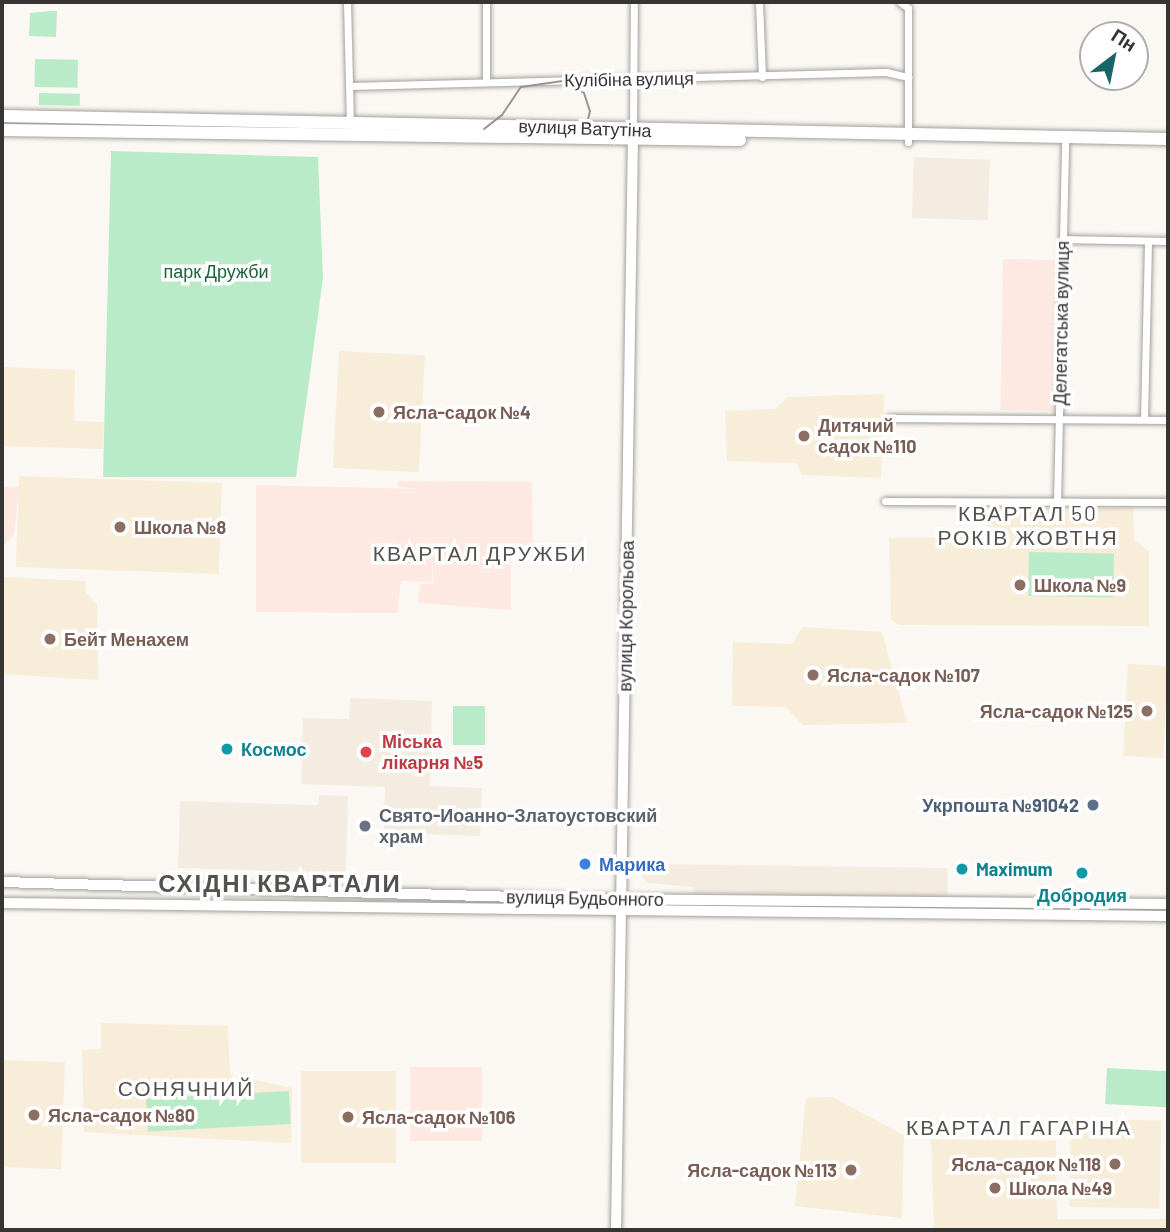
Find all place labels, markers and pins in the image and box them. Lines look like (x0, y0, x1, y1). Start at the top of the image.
place label: Ясла-садок №4 (393, 401, 531, 423)
marker: Ясла-садок №4 (371, 404, 387, 420)
place label: Дитячий садок №110 (818, 415, 916, 458)
marker: Дитячий садок №110 (796, 428, 812, 444)
place label: Школа №8 (134, 516, 226, 538)
marker: Школа №8 (112, 519, 128, 535)
place label: Школа №9 (1034, 574, 1126, 596)
marker: Школа №9 (1012, 577, 1028, 593)
place label: Бейт Менахем (64, 628, 189, 650)
marker: Бейт Менахем (42, 631, 58, 647)
place label: Ясла-садок №107 (827, 664, 980, 686)
marker: Ясла-садок №107 (805, 667, 821, 683)
place label: Ясла-садок №125 (980, 700, 1133, 722)
marker: Ясла-садок №125 (1139, 703, 1155, 719)
place label: Міська лікарня №5 (382, 731, 483, 774)
place label: Космос (241, 738, 307, 760)
marker: Космос (219, 741, 235, 757)
marker: Міська лікарня №5 (356, 742, 376, 762)
place label: Укрпошта №91042 (922, 794, 1079, 816)
marker: Укрпошта №91042 (1085, 797, 1101, 813)
place label: Свято-Иоанно-Златоустовский храм (379, 805, 657, 848)
marker: Свято-Иоанно-Златоустовский храм (357, 818, 373, 834)
place label: Марика (599, 853, 665, 875)
marker: Марика (577, 856, 593, 872)
place label: Maximum (976, 858, 1053, 880)
marker: Maximum (954, 861, 970, 877)
marker: Добродия (1074, 865, 1090, 881)
place label: Добродия (1037, 884, 1127, 906)
place label: Ясла-садок №80 (48, 1104, 195, 1126)
place label: Ясла-садок №106 (362, 1106, 515, 1128)
marker: Ясла-садок №80 (26, 1107, 42, 1123)
marker: Ясла-садок №106 (340, 1109, 356, 1125)
place label: Ясла-садок №118 (951, 1153, 1101, 1175)
marker: Ясла-садок №118 (1107, 1156, 1123, 1172)
place label: Ясла-садок №113 (687, 1159, 837, 1181)
marker: Ясла-садок №113 (843, 1162, 859, 1178)
place label: Школа №49 (1009, 1177, 1112, 1199)
marker: Школа №49 (987, 1180, 1003, 1196)

